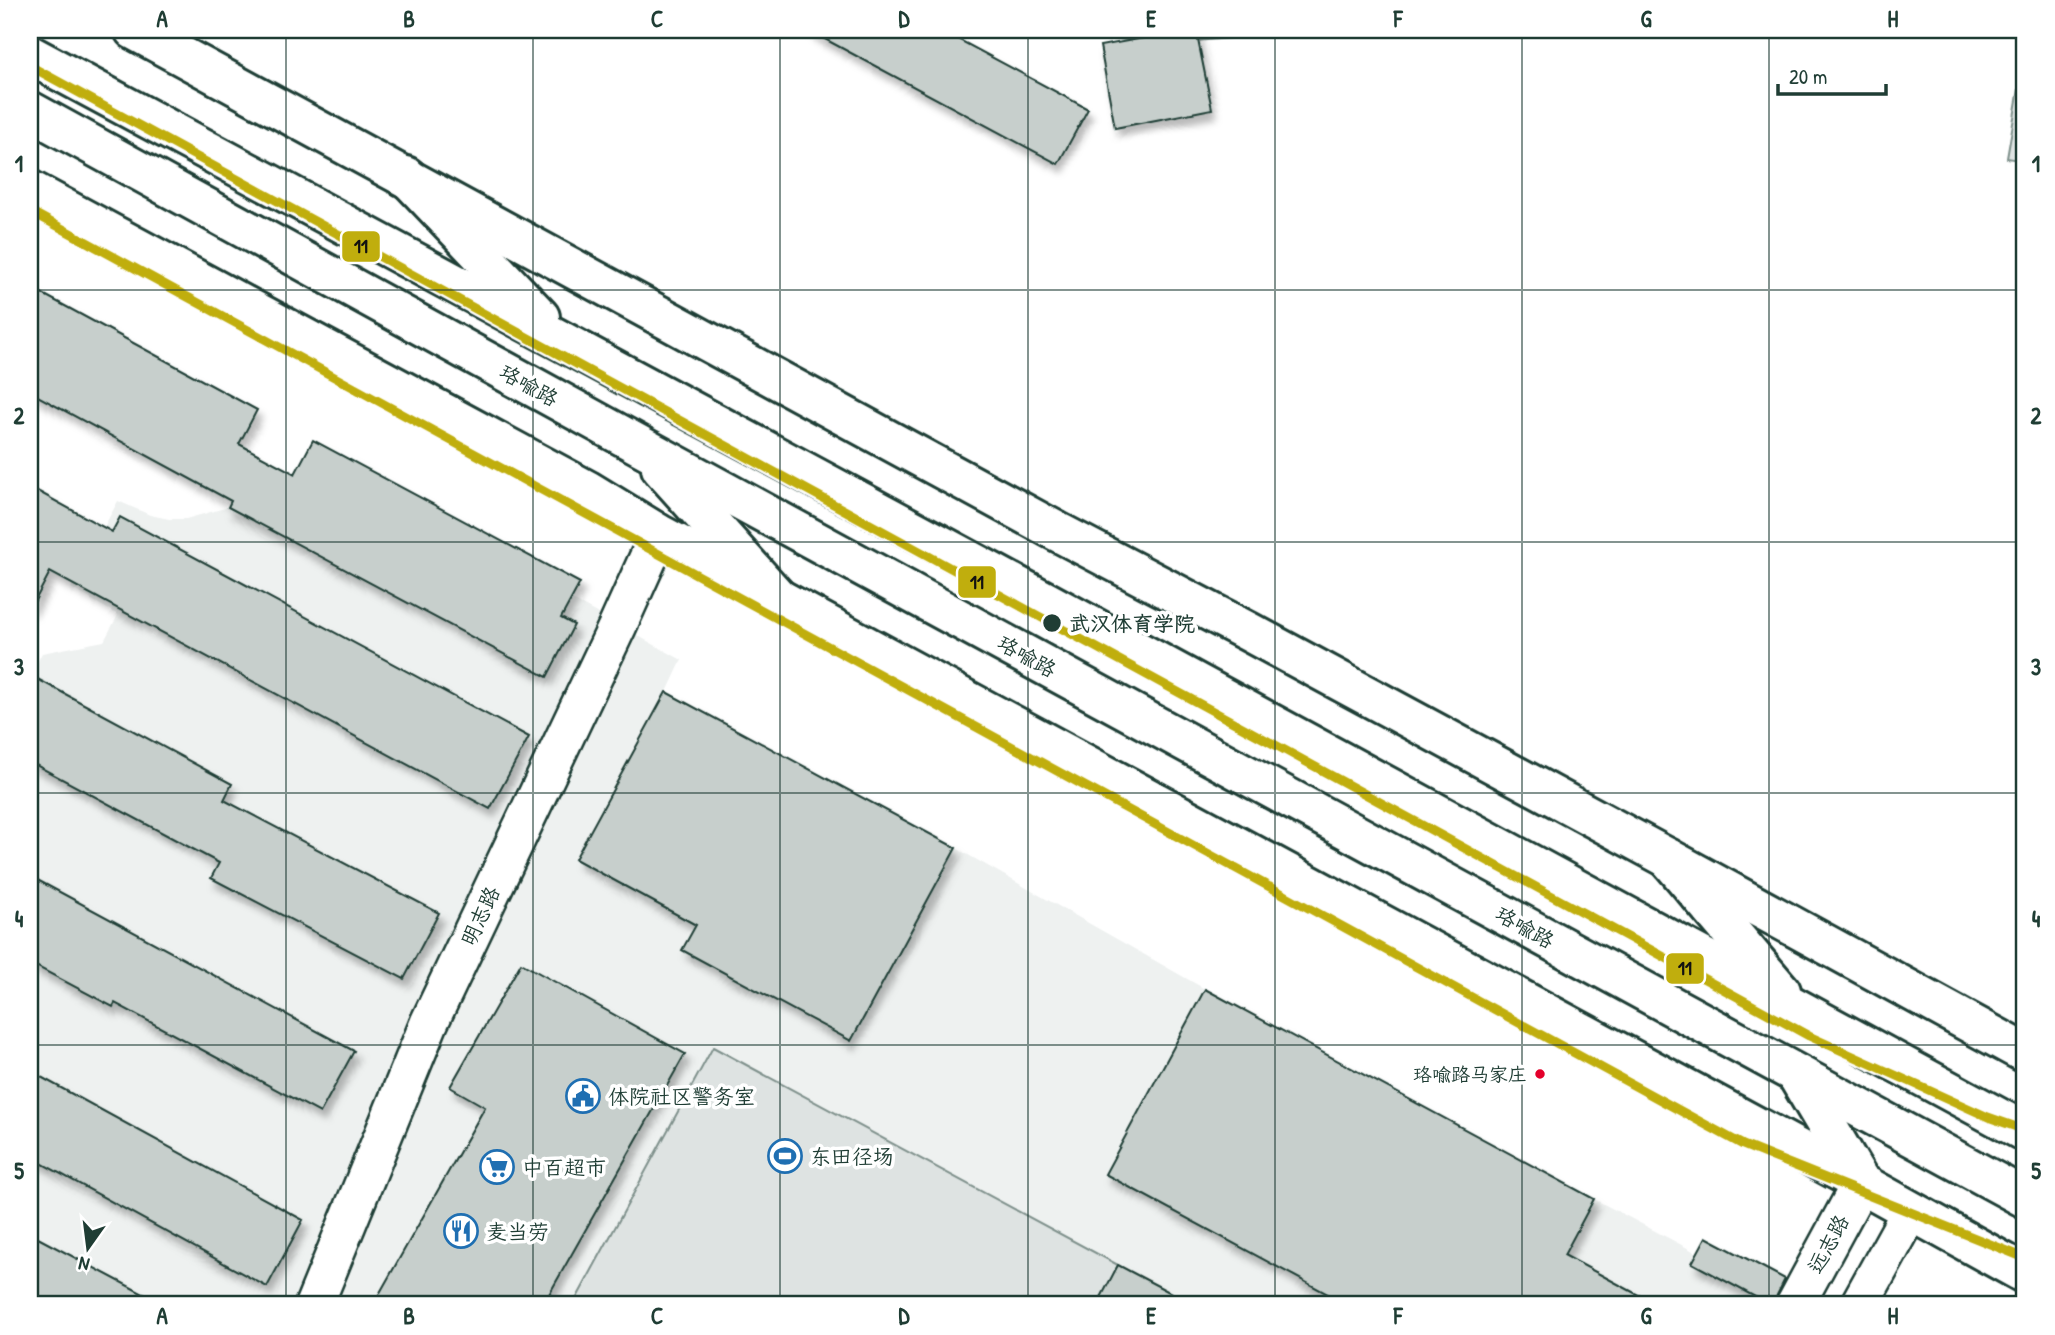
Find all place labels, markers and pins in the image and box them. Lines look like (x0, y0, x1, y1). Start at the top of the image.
place label: 武汉体育学院 (1069, 609, 1195, 638)
marker: 武汉体育学院 (1041, 612, 1063, 634)
place label: 珞喻路马家庄 (1413, 1061, 1527, 1087)
marker: 珞喻路马家庄 (1533, 1067, 1547, 1081)
public building icon: 体院社区警务室 (564, 1077, 602, 1115)
place label: 体院社区警务室 (608, 1082, 755, 1111)
sports icon: 东田径场 (766, 1137, 804, 1175)
place label: 东田径场 (810, 1142, 894, 1171)
supermarket icon: 中百超市 (478, 1148, 516, 1186)
place label: 中百超市 (522, 1153, 606, 1182)
restaurant icon: 麦当劳 (442, 1212, 480, 1250)
place label: 麦当劳 (486, 1217, 549, 1246)

